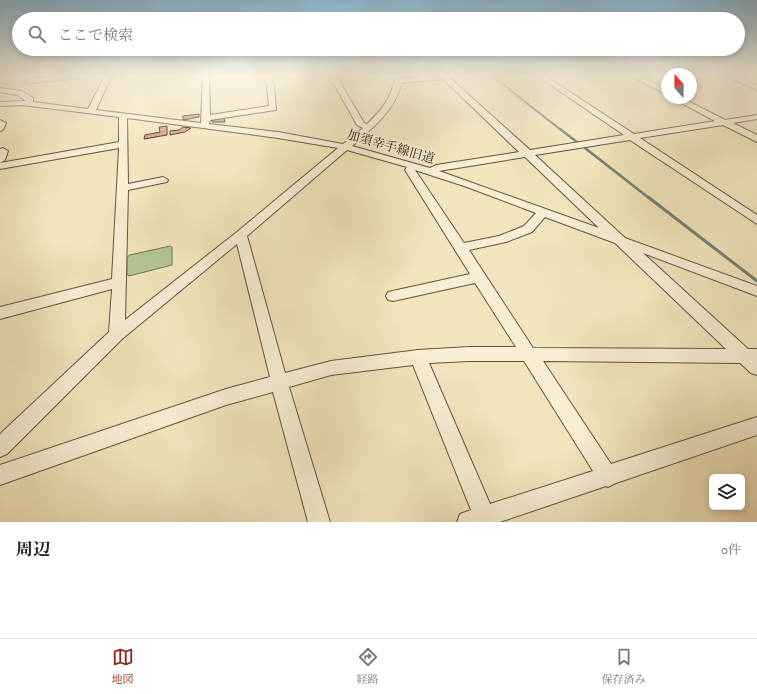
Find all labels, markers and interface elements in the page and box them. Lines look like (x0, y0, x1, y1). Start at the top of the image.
search box (12, 12, 745, 56)
icon: search (26, 23, 48, 45)
text: ここで検索 (58, 26, 133, 45)
north arrow (661, 68, 697, 104)
street label: 加須幸手線旧道 (345, 127, 437, 167)
map controls (709, 474, 745, 510)
button: layers (709, 474, 745, 510)
text: 周辺 (16, 539, 50, 561)
text: 0件 (721, 542, 741, 558)
tab: 地図 (112, 646, 134, 687)
tab: 経路 (357, 646, 379, 687)
tab: 保存済み (602, 646, 646, 687)

